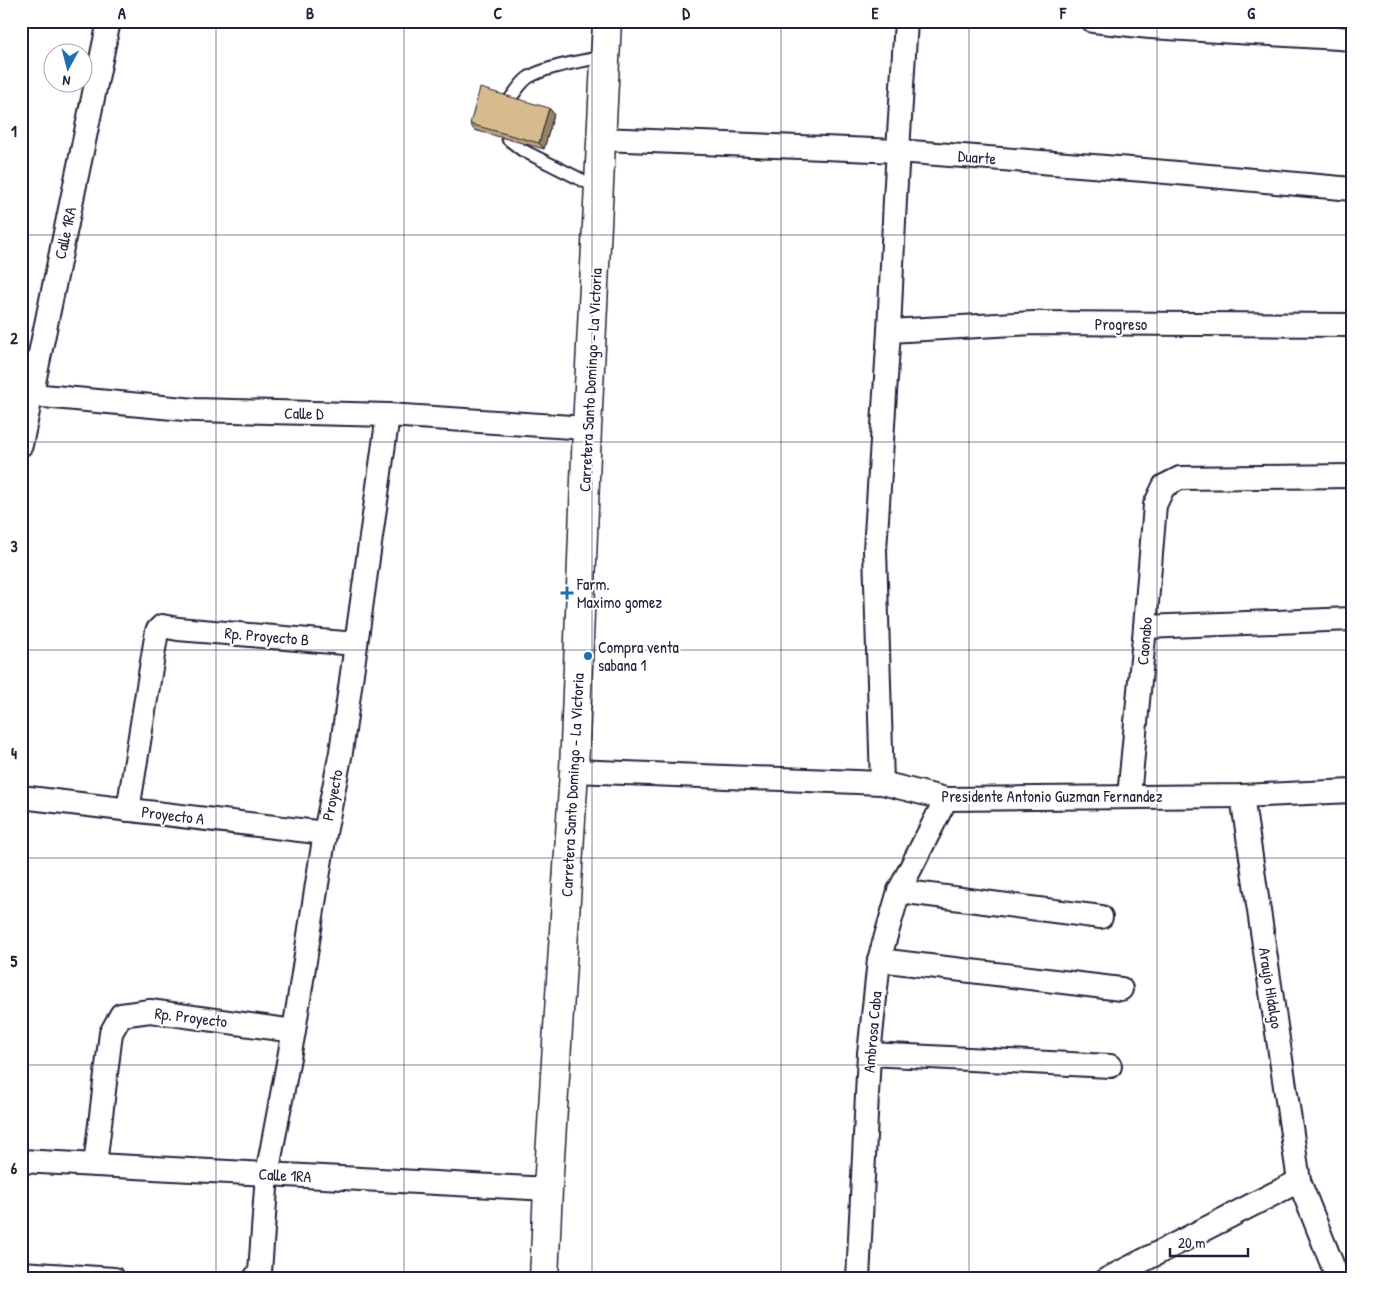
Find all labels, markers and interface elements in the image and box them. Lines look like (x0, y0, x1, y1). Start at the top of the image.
text: A (118, 2, 126, 24)
text: B (306, 2, 314, 24)
text: C (494, 2, 503, 24)
text: D (682, 2, 690, 24)
text: E (871, 2, 879, 24)
text: F (1059, 2, 1067, 24)
text: G (1247, 2, 1255, 24)
north arrow (42, 42, 92, 92)
text: N (61, 71, 71, 91)
text: 1 (11, 120, 17, 142)
street label: Duarte (957, 144, 998, 170)
street label: Calle 1RA (49, 205, 81, 261)
street label: Carretera Santo Domingo - La Victoria (573, 268, 607, 492)
street label: Progreso (1095, 313, 1148, 335)
text: 2 (10, 327, 18, 349)
street label: Calle D (284, 402, 324, 424)
text: 3 (10, 535, 18, 557)
place label: Farm. Maximo gomez (576, 573, 662, 613)
marker: Farm. Maximo gomez (561, 587, 573, 599)
street label: Caonabo (1131, 616, 1157, 666)
street label: Rp. Proyecto B (224, 621, 310, 651)
place label: Compra venta sabana 1 (598, 636, 679, 676)
marker: Compra venta sabana 1 (582, 650, 594, 662)
street label: Carretera Santo Domingo - La Victoria (555, 673, 589, 897)
text: 4 (11, 742, 17, 764)
street label: Proyecto (316, 767, 348, 822)
street label: Presidente Antonio Guzman Fernandez (941, 785, 1163, 807)
street label: Proyecto A (140, 800, 206, 830)
street label: Araujo Hidalgo (1254, 946, 1288, 1031)
text: 5 (11, 950, 18, 972)
street label: Ambrosa Caba (857, 990, 887, 1074)
street label: Rp. Proyecto (154, 1002, 229, 1032)
text: 6 (11, 1157, 18, 1179)
street label: Calle 1RA (258, 1163, 312, 1187)
scale bar (1170, 1225, 1248, 1257)
text: 20 m (1178, 1232, 1205, 1253)

